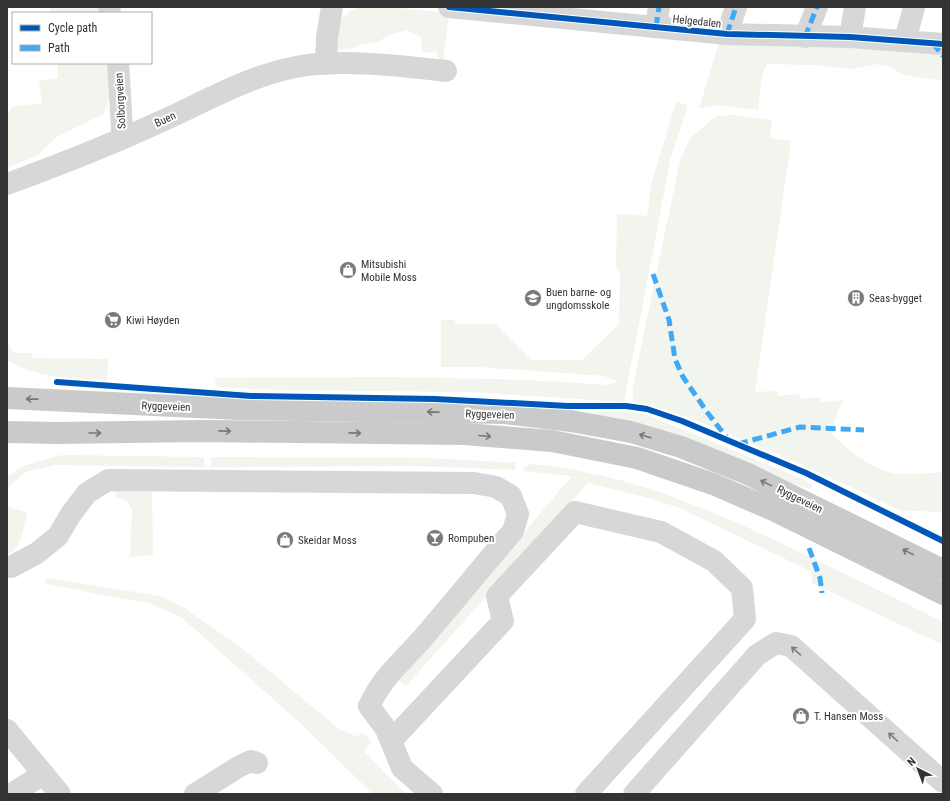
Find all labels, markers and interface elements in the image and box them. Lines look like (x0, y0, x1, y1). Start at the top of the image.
legend (12, 12, 152, 64)
street label: Helgedalen (672, 12, 722, 31)
text: Cycle path (48, 21, 98, 35)
text: Path (48, 41, 70, 55)
street label: Solborgveien (113, 73, 128, 129)
street label: Buen (153, 109, 178, 130)
place label: Mitsubishi Mobile Moss (361, 258, 417, 284)
shop icon: Mitsubishi Mobile Moss (338, 260, 358, 280)
place label: Buen barne- og ungdomsskole (546, 286, 611, 312)
school or university icon: Buen barne- og ungdomsskole (523, 288, 543, 308)
building icon: Seas-bygget (846, 288, 866, 308)
place label: Seas-bygget (869, 292, 922, 305)
supermarket icon: Kiwi Høyden (103, 310, 123, 330)
place label: Kiwi Høyden (126, 314, 179, 327)
one-way arrow (26, 395, 39, 403)
street label: Ryggeveien (141, 399, 191, 414)
street label: Ryggeveien (465, 407, 515, 422)
one-way arrow (427, 408, 440, 416)
one-way arrow (218, 427, 231, 435)
one-way arrow (88, 429, 101, 437)
one-way arrow (348, 429, 361, 437)
one-way arrow (478, 432, 491, 440)
one-way arrow (639, 432, 652, 439)
one-way arrow (760, 479, 772, 486)
street label: Ryggeveien (775, 483, 825, 516)
bar icon: Rompuben (425, 528, 445, 548)
shop icon: Skeidar Moss (275, 530, 295, 550)
place label: Rompuben (448, 532, 494, 545)
place label: Skeidar Moss (298, 534, 357, 547)
one-way arrow (902, 548, 914, 556)
one-way arrow (791, 646, 801, 655)
shop icon: T. Hansen Moss (791, 706, 811, 726)
place label: T. Hansen Moss (814, 710, 883, 723)
one-way arrow (888, 733, 898, 742)
north arrow (898, 749, 938, 789)
text: N (905, 755, 919, 769)

